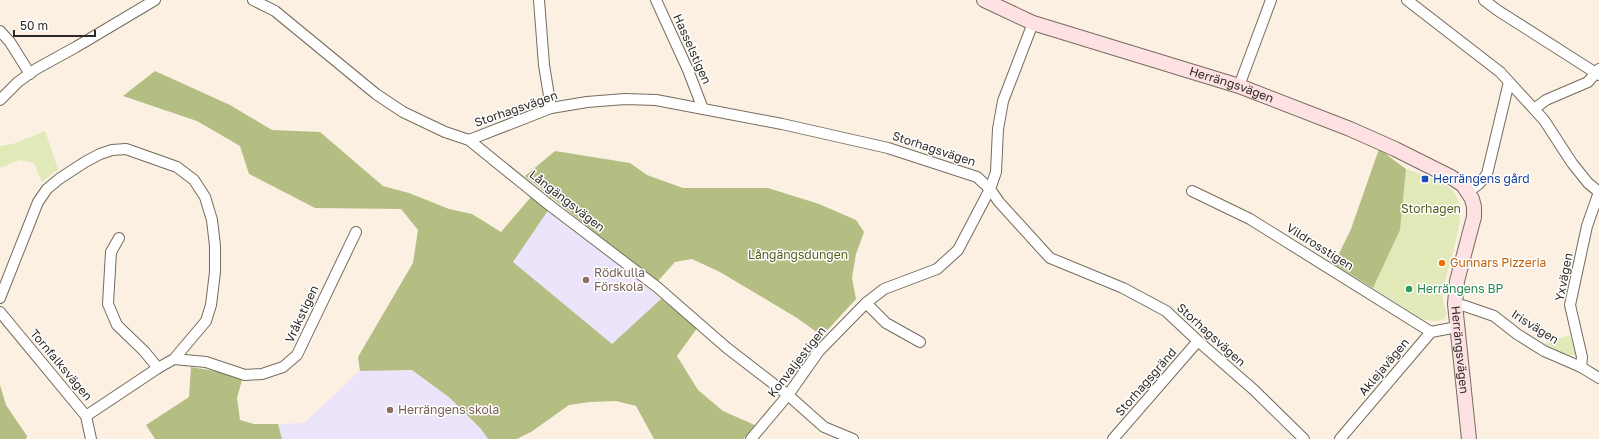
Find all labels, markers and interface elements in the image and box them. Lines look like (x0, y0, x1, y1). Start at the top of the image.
street label: Hasselstigen (670, 11, 715, 86)
scale bar (14, 12, 95, 38)
text: 50 m (20, 18, 48, 33)
street label: Herrängsvägen (1188, 63, 1276, 106)
street label: Storhagsvägen (472, 87, 559, 130)
street label: Storhagsvägen (890, 128, 978, 169)
street label: Långängsvägen (527, 167, 608, 235)
place label: Herrängens gård (1433, 171, 1530, 186)
marker: Herrängens gård (1420, 174, 1430, 184)
park label: Storhagen (1401, 201, 1461, 216)
street label: Vildrosstigen (1284, 220, 1357, 273)
park label: Långängsdungen (748, 247, 848, 262)
street label: Yxvägen (1551, 251, 1576, 302)
place label: Gunnars Pizzeria (1450, 255, 1546, 270)
marker: Gunnars Pizzeria (1437, 258, 1447, 268)
place label: Rödkulla Förskola (594, 265, 645, 294)
marker: Rödkulla Förskola (581, 275, 591, 285)
place label: Herrängens BP (1417, 281, 1504, 296)
street label: Vråkstigen (282, 283, 321, 345)
marker: Herrängens BP (1404, 284, 1414, 294)
street label: Storhagsvägen (1174, 300, 1249, 369)
street label: Herrängsvägen (1448, 305, 1472, 394)
street label: Irisvägen (1509, 306, 1562, 347)
street label: Konvaljestigen (764, 323, 829, 400)
street label: Tornfalksvägen (27, 326, 96, 403)
street label: Aklejavägen (1355, 335, 1412, 398)
street label: Storhagsgränd (1112, 344, 1179, 419)
place label: Herrängens skola (398, 402, 499, 417)
marker: Herrängens skola (385, 405, 395, 415)

